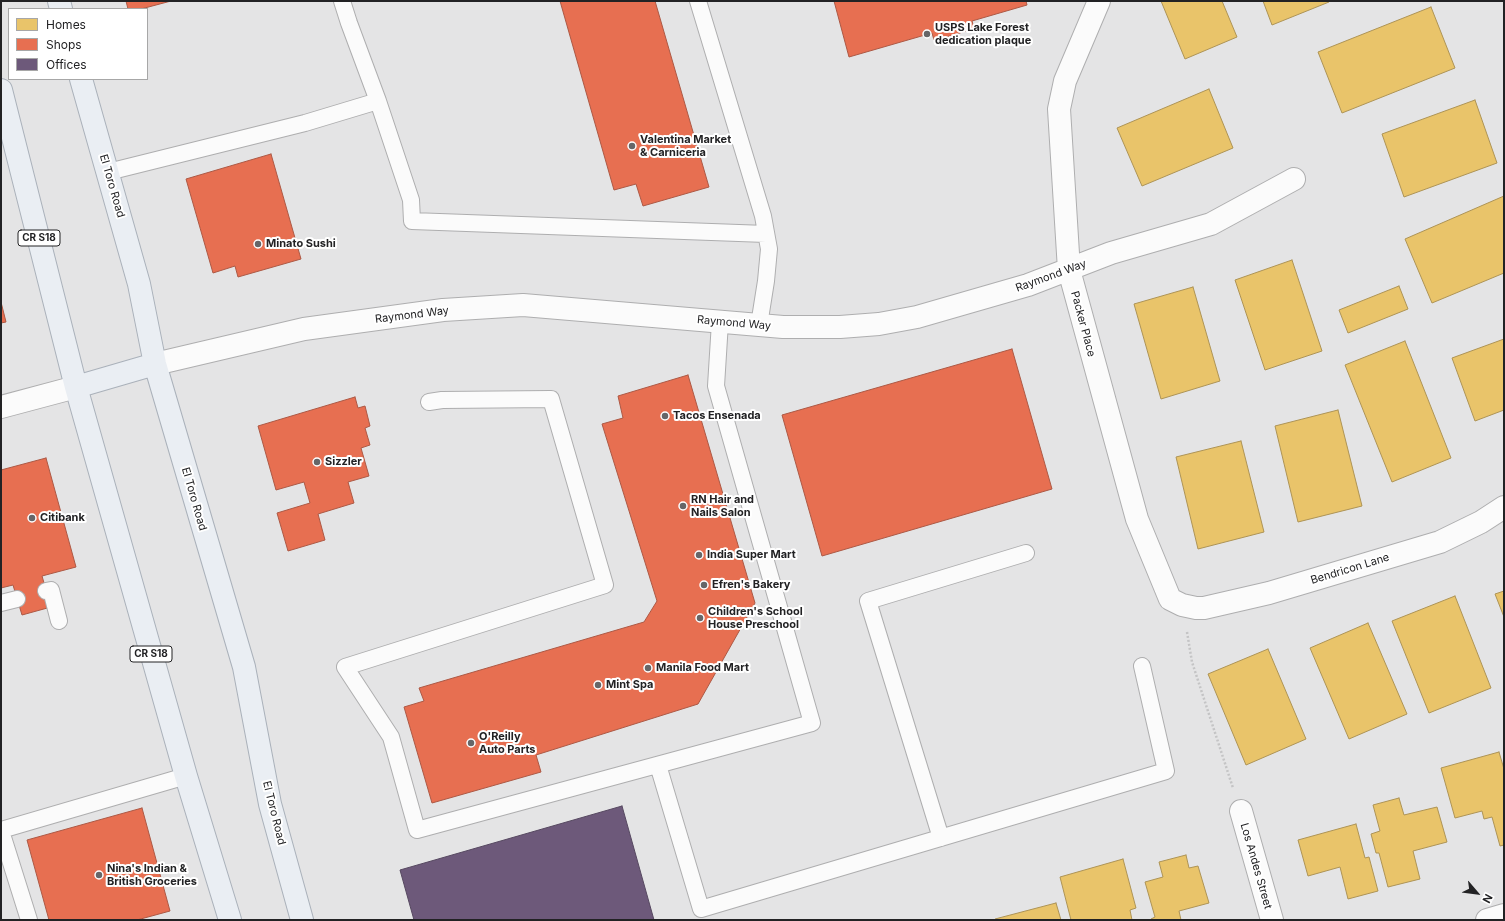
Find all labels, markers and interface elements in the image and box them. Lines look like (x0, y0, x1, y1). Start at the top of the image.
legend (8, 8, 148, 80)
text: Homes (46, 17, 86, 32)
place label: USPS Lake Forest dedication plaque (935, 21, 1031, 47)
marker: USPS Lake Forest dedication plaque (922, 29, 932, 39)
text: Shops (46, 37, 82, 52)
text: Offices (46, 57, 87, 72)
place label: Valentina Market & Carniceria (640, 133, 731, 159)
marker: Valentina Market & Carniceria (627, 141, 637, 151)
street label: El Toro Road (97, 153, 127, 219)
road number: CR S18 (18, 230, 60, 246)
place label: Minato Sushi (266, 237, 336, 251)
marker: Minato Sushi (253, 239, 263, 249)
street label: Raymond Way (1014, 257, 1088, 295)
street label: Packer Place (1068, 290, 1098, 358)
street label: Raymond Way (374, 304, 450, 326)
street label: Raymond Way (696, 313, 772, 333)
place label: Tacos Ensenada (673, 409, 761, 423)
marker: Tacos Ensenada (660, 411, 670, 421)
place label: Sizzler (325, 455, 362, 469)
marker: Sizzler (312, 457, 322, 467)
street label: El Toro Road (179, 466, 209, 532)
place label: RN Hair and Nails Salon (691, 493, 754, 519)
marker: RN Hair and Nails Salon (678, 501, 688, 511)
place label: Citibank (40, 511, 85, 525)
marker: Citibank (27, 513, 37, 523)
place label: India Super Mart (707, 548, 796, 562)
marker: India Super Mart (694, 550, 704, 560)
street label: Bendricon Lane (1309, 551, 1391, 587)
place label: Efren's Bakery (712, 578, 790, 592)
marker: Efren's Bakery (699, 580, 709, 590)
place label: Children's School House Preschool (708, 605, 803, 631)
marker: Children's School House Preschool (695, 613, 705, 623)
road number: CR S18 (130, 646, 172, 662)
place label: Manila Food Mart (656, 661, 749, 675)
marker: Manila Food Mart (643, 663, 653, 673)
place label: Mint Spa (606, 678, 653, 692)
marker: Mint Spa (593, 680, 603, 690)
place label: O'Reilly Auto Parts (479, 730, 536, 756)
marker: O'Reilly Auto Parts (466, 738, 476, 748)
street label: El Toro Road (260, 780, 288, 846)
street label: Los Andes Street (1237, 821, 1275, 911)
place label: Nina's Indian & British Groceries (107, 862, 197, 888)
marker: Nina's Indian & British Groceries (94, 870, 104, 880)
north arrow (1457, 873, 1497, 913)
text: N (1479, 892, 1496, 906)

